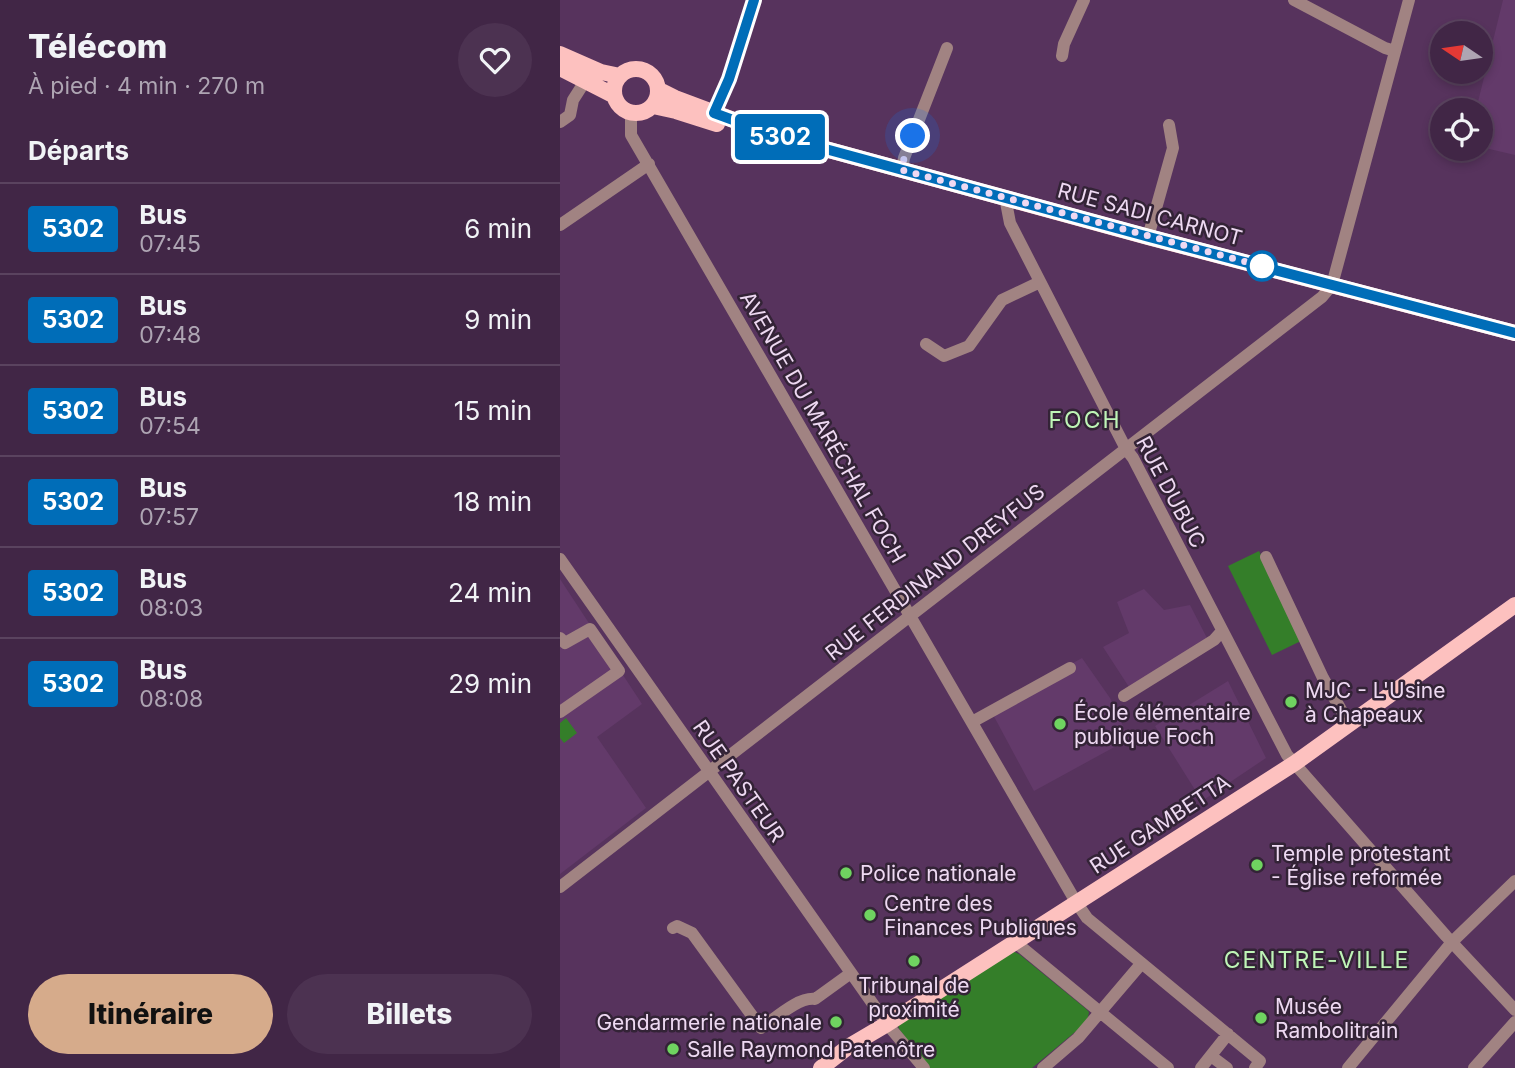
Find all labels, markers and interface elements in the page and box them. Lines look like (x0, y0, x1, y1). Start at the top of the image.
north arrow (1430, 21, 1493, 84)
map controls (1430, 21, 1493, 161)
button: heart (458, 23, 532, 97)
text: Télécom (28, 26, 167, 66)
text: À pied · 4 min · 270 m (28, 72, 265, 100)
button: locate (1430, 98, 1493, 161)
line badge: 5302 (731, 114, 829, 160)
your location (895, 118, 930, 153)
text: 5302 (749, 122, 811, 151)
text: Départs (28, 135, 129, 166)
street label: RUE SADI CARNOT (1055, 177, 1245, 251)
text: Bus (139, 199, 187, 230)
text: 6 min (464, 213, 532, 244)
text: 5302 (42, 214, 104, 243)
text: 07:45 (139, 230, 201, 258)
unlabelled marker (1247, 251, 1277, 281)
street label: AVENUE DU MARÉCHAL FOCH (735, 286, 912, 567)
text: Bus (139, 290, 187, 321)
text: 9 min (464, 304, 532, 335)
text: 5302 (42, 305, 104, 334)
text: 07:48 (139, 321, 201, 349)
text: Bus (139, 381, 187, 412)
text: 15 min (454, 395, 532, 426)
text: 5302 (42, 396, 104, 425)
district label: FOCH (1048, 406, 1122, 434)
text: 07:54 (139, 412, 201, 440)
street label: RUE DUBUC (1131, 432, 1211, 552)
text: Bus (139, 472, 187, 503)
street label: RUE FERDINAND DREYFUS (820, 479, 1050, 665)
text: 18 min (454, 486, 532, 517)
text: 5302 (42, 487, 104, 516)
text: 07:57 (139, 503, 199, 531)
text: Bus (139, 563, 187, 594)
text: 24 min (448, 577, 532, 608)
text: 5302 (42, 578, 104, 607)
text: 08:03 (139, 594, 203, 622)
text: Bus (139, 654, 187, 685)
text: 29 min (448, 668, 532, 699)
text: 5302 (42, 669, 104, 698)
place label: MJC - L'Usine à Chapeaux (1305, 678, 1445, 727)
text: 08:08 (139, 685, 203, 713)
marker: MJC - L'Usine à Chapeaux (1283, 694, 1299, 710)
place label: École élémentaire publique Foch (1074, 699, 1251, 749)
street label: RUE PASTEUR (688, 715, 790, 847)
marker: École élémentaire publique Foch (1052, 716, 1068, 732)
street label: RUE GAMBETTA (1085, 769, 1235, 879)
place label: Temple protestant - Église reformée (1271, 841, 1451, 890)
marker: Temple protestant - Église reformée (1249, 857, 1265, 873)
place label: Police nationale (860, 861, 1017, 886)
marker: Police nationale (838, 865, 854, 881)
place label: Centre des Finances Publiques (884, 891, 1077, 940)
marker: Centre des Finances Publiques (862, 907, 878, 923)
district label: CENTRE-VILLE (1224, 946, 1410, 974)
marker: Tribunal de proximité (906, 953, 922, 969)
place label: Tribunal de proximité (858, 973, 970, 1022)
button: Itinéraire (28, 974, 273, 1054)
button: Billets (287, 974, 532, 1054)
place label: Musée Rambolitrain (1275, 994, 1398, 1043)
place label: Gendarmerie nationale (596, 1010, 822, 1035)
marker: Musée Rambolitrain (1253, 1010, 1269, 1026)
marker: Gendarmerie nationale (828, 1014, 844, 1030)
place label: Salle Raymond Patenôtre (687, 1037, 935, 1062)
marker: Salle Raymond Patenôtre (665, 1041, 681, 1057)

